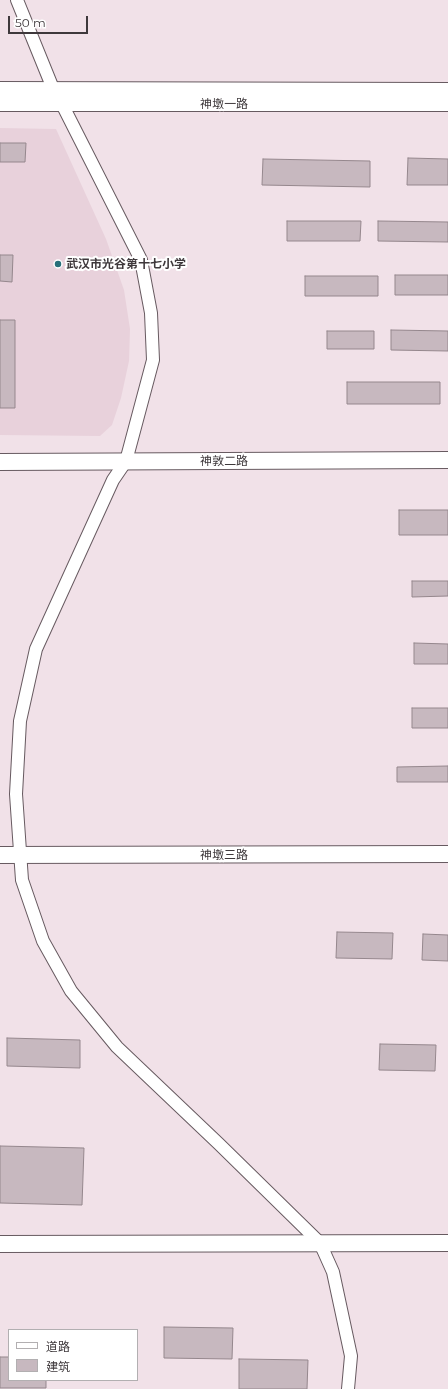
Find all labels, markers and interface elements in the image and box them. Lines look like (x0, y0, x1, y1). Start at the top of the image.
scale bar (10, 8, 90, 34)
text: 50 m (15, 15, 46, 30)
street label: 神墩一路 (200, 97, 248, 111)
place label: 武汉市光谷第十七小学 (66, 257, 186, 271)
marker: 武汉市光谷第十七小学 (53, 259, 63, 269)
street label: 神敦二路 (200, 454, 248, 468)
street label: 神墩三路 (200, 848, 248, 862)
legend (8, 1329, 138, 1381)
text: 道路 (46, 1339, 70, 1354)
text: 建筑 (46, 1359, 70, 1374)

